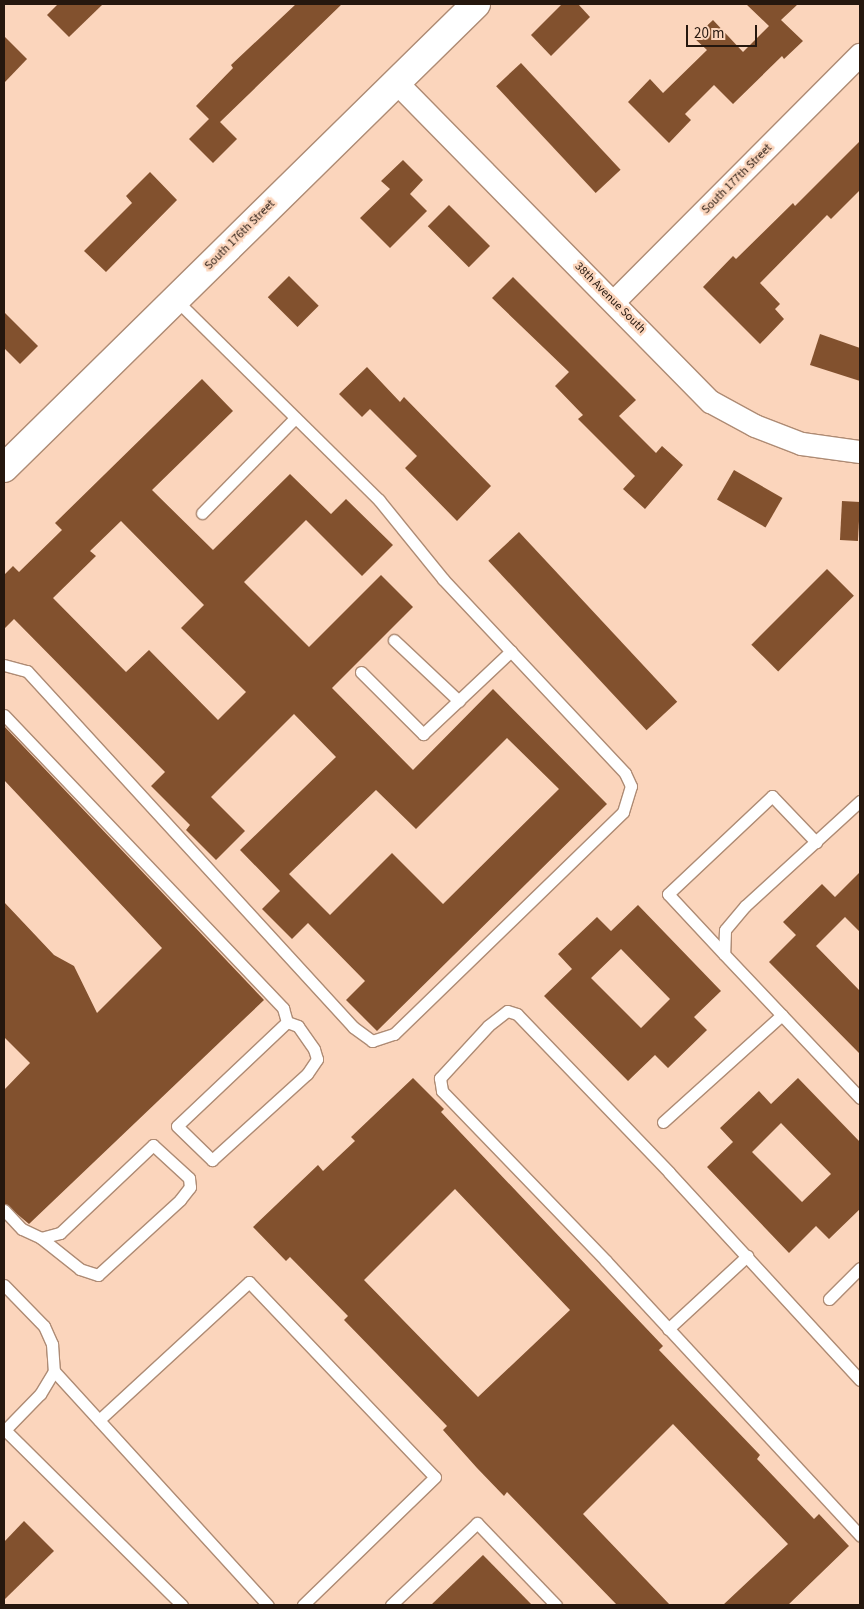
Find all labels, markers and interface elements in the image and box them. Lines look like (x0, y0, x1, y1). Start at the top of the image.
scale bar (689, 15, 760, 47)
text: 20 m (694, 23, 724, 44)
street label: South 177th Street (699, 141, 775, 217)
street label: South 176th Street (202, 197, 278, 273)
street label: 38th Avenue South (572, 260, 648, 336)

